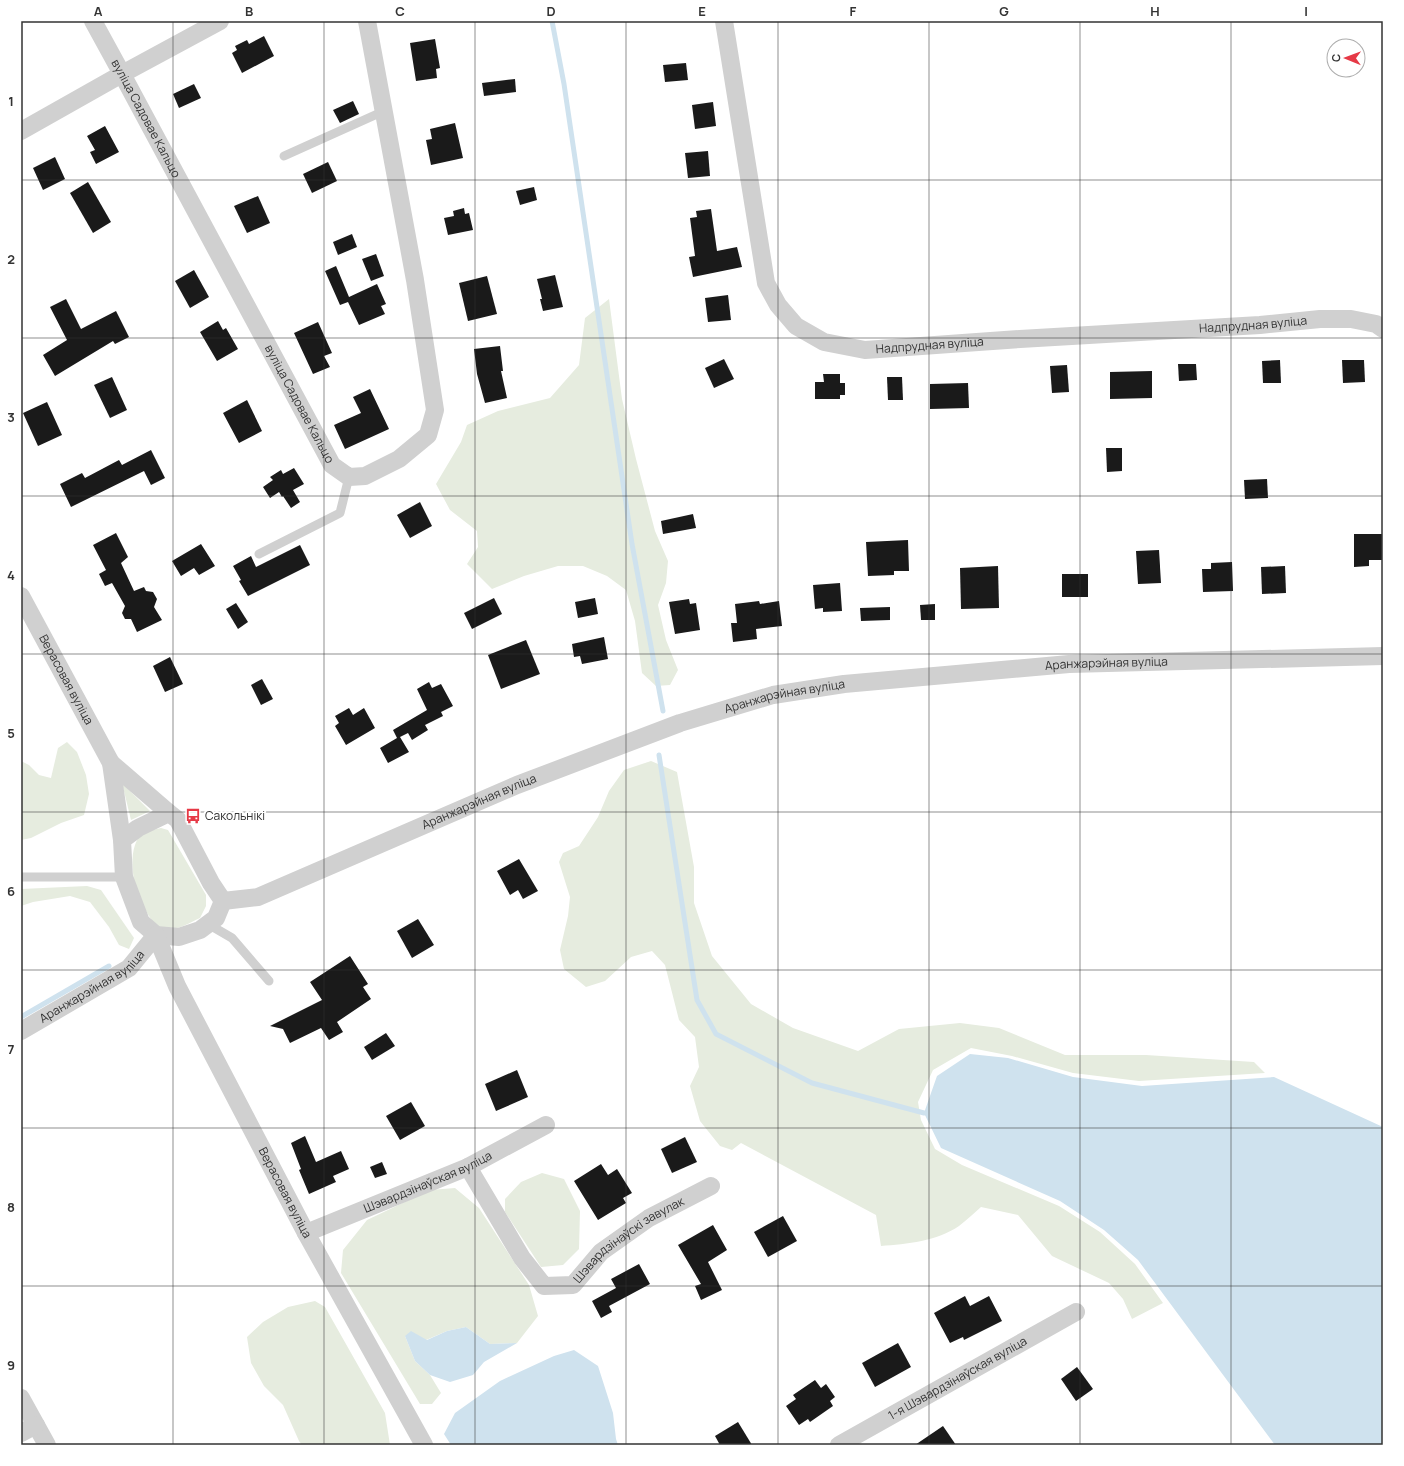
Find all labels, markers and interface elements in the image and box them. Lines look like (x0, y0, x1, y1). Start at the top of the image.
text: A (94, 2, 103, 20)
text: B (245, 2, 253, 20)
text: C (395, 2, 405, 20)
text: D (546, 2, 556, 20)
text: E (698, 2, 706, 20)
text: F (850, 2, 857, 20)
text: G (999, 2, 1009, 20)
text: H (1150, 2, 1160, 20)
text: I (1304, 2, 1308, 20)
north arrow (1326, 38, 1366, 78)
text: С (1328, 54, 1343, 62)
street label: вуліца Садовае Кальцо (108, 56, 185, 181)
text: 1 (8, 92, 14, 110)
text: 2 (7, 250, 15, 268)
street label: Надпрудная вуліца (1199, 311, 1308, 337)
street label: Надпрудная вуліца (875, 333, 984, 357)
street label: вуліца Садовае Кальцо (261, 341, 338, 466)
text: 3 (7, 408, 15, 426)
text: 4 (7, 566, 15, 584)
street label: Верасовая вуліца (35, 631, 98, 728)
street label: Аранжарэйная вуліца (1044, 652, 1168, 674)
street label: Аранжарэйная вуліца (722, 675, 846, 717)
text: 5 (7, 724, 15, 742)
street label: Аранжарэйная вуліца (419, 769, 539, 833)
bus stop icon: Сакольнікі (184, 807, 202, 825)
place label: Сакольнікі (205, 807, 265, 824)
text: 6 (7, 882, 15, 900)
street label: Аранжарэйная вуліца (36, 946, 148, 1027)
text: 7 (8, 1040, 15, 1058)
street label: Верасовая вуліца (255, 1144, 316, 1241)
street label: Шэвардзінаўская вуліца (361, 1147, 495, 1217)
street label: Шэвардзінаўскі завулак (569, 1192, 688, 1287)
text: 8 (7, 1198, 15, 1216)
street label: 1-я Шэвардзінаўская вуліца (885, 1332, 1030, 1424)
text: 9 (7, 1356, 15, 1374)

